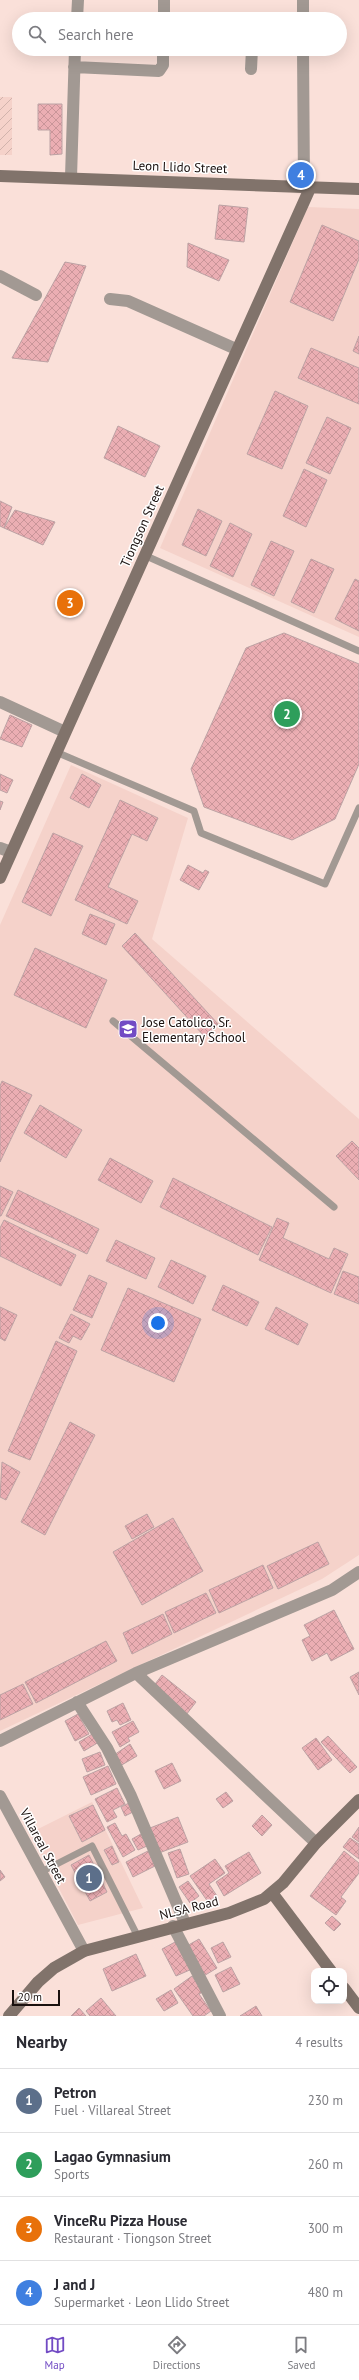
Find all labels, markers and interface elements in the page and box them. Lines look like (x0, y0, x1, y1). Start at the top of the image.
search box (12, 12, 347, 56)
icon: search (26, 23, 48, 45)
text: Search here (58, 25, 134, 44)
street label: Leon Llido Street (132, 157, 228, 177)
pin: 4 (288, 160, 314, 190)
street label: Tiongson Street (116, 482, 168, 570)
pin: 3 (57, 588, 83, 618)
pin: 2 (274, 699, 300, 729)
place label: Jose Catolico, Sr. Elementary School (141, 1014, 246, 1046)
school or university icon: Jose Catolico, Sr. Elementary School (117, 1018, 139, 1040)
your location (148, 1313, 168, 1333)
street label: Villareal Street (16, 1805, 70, 1887)
pin: 1 (76, 1863, 102, 1893)
street label: NLSA Road (158, 1892, 220, 1924)
map controls (311, 1968, 347, 2004)
button: locate (311, 1968, 347, 2004)
scale bar (12, 1988, 60, 2007)
text: 20 m (18, 1990, 42, 2004)
text: Nearby (16, 2031, 67, 2053)
text: 4 results (295, 2034, 343, 2051)
text: Petron (54, 2083, 96, 2102)
text: 1 (25, 2092, 33, 2109)
text: 230 m (308, 2092, 343, 2109)
text: Fuel · Villareal Street (54, 2102, 171, 2119)
text: Lagao Gymnasium (54, 2147, 171, 2166)
text: 2 (25, 2156, 33, 2173)
text: 260 m (308, 2156, 343, 2173)
text: Sports (54, 2166, 90, 2183)
text: VinceRu Pizza House (54, 2211, 187, 2230)
text: 3 (25, 2220, 33, 2237)
text: 300 m (308, 2220, 343, 2237)
text: Restaurant · Tiongson Street (54, 2230, 211, 2247)
text: J and J (54, 2275, 95, 2294)
text: 4 (25, 2284, 33, 2301)
text: 480 m (308, 2284, 343, 2301)
text: Supermarket · Leon Llido Street (54, 2294, 230, 2311)
tab: Map (44, 2334, 66, 2372)
tab: Directions (153, 2334, 200, 2372)
tab: Saved (287, 2334, 315, 2372)

